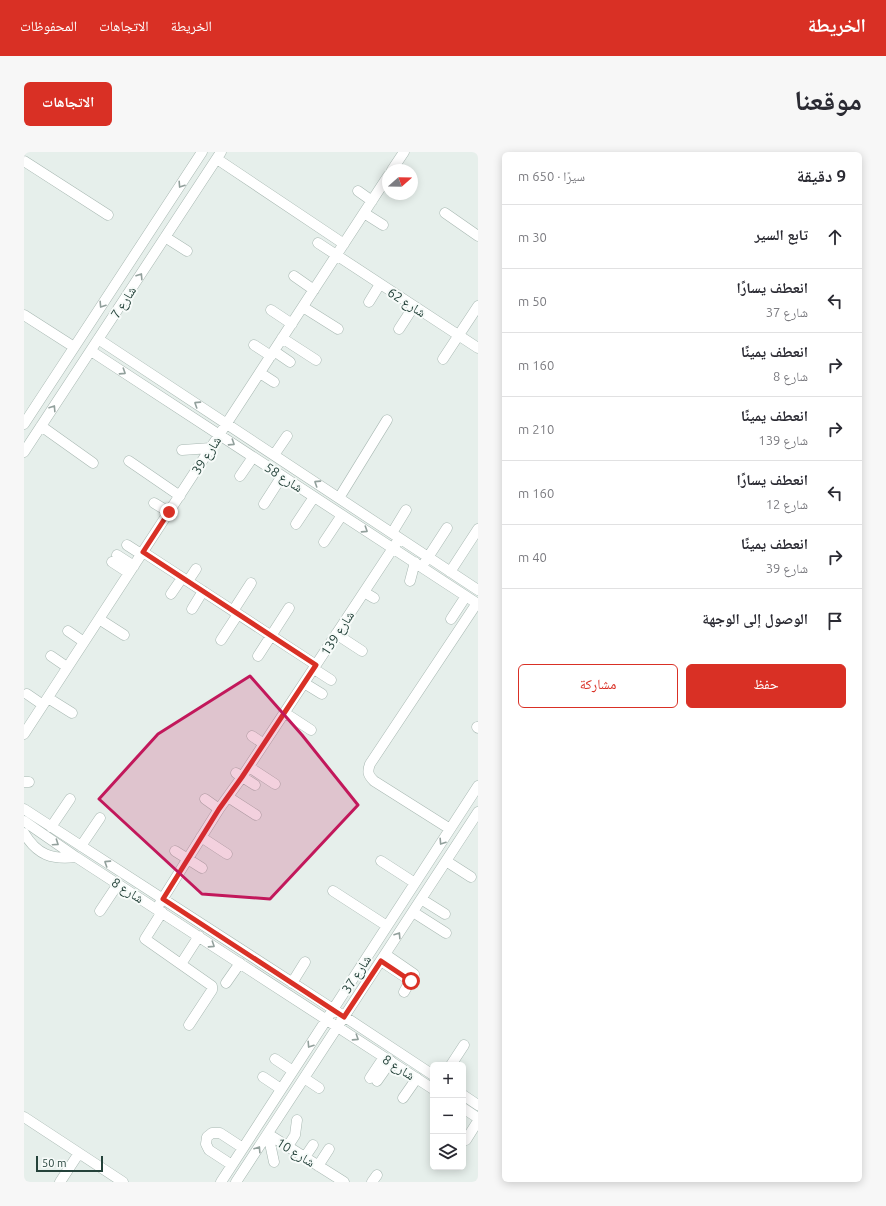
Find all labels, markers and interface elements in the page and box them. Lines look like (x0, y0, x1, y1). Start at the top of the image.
text: الخريطة (808, 14, 866, 36)
text: المحفوظات (20, 18, 77, 34)
text: الاتجاهات (99, 18, 149, 34)
text: الخريطة (171, 18, 212, 34)
button: الاتجاهات (24, 82, 112, 126)
text: موقعنا (794, 84, 862, 115)
north arrow (382, 164, 418, 200)
text: 9 دقيقة (797, 166, 846, 185)
text: سيرًا · 650 m (518, 169, 585, 183)
one-way arrow (178, 180, 185, 187)
text: تابع السير (754, 226, 808, 243)
icon: ahead (824, 226, 846, 248)
text: 30 m (518, 230, 547, 244)
one-way arrow (135, 273, 143, 280)
text: انعطف يسارًا (736, 279, 808, 296)
street label: شارع 7 (108, 283, 141, 322)
street label: شارع 62 (384, 285, 429, 322)
icon: left (824, 290, 846, 312)
text: 50 m (518, 294, 547, 308)
one-way arrow (99, 301, 106, 308)
text: شارع 37 (766, 305, 808, 319)
text: انعطف يمينًا (741, 343, 808, 360)
icon: right (824, 354, 846, 376)
text: 160 m (518, 358, 554, 372)
one-way arrow (119, 367, 126, 374)
text: شارع 8 (773, 369, 808, 383)
one-way arrow (194, 401, 201, 409)
one-way arrow (48, 405, 56, 412)
text: انعطف يمينًا (741, 407, 808, 424)
icon: right (824, 418, 846, 440)
text: 210 m (518, 422, 554, 436)
street label: شارع 39 (189, 433, 226, 478)
text: شارع 139 (758, 433, 808, 447)
one-way arrow (228, 438, 235, 446)
street label: شارع 58 (261, 460, 306, 497)
text: انعطف يسارًا (736, 471, 808, 488)
one-way arrow (314, 481, 321, 488)
icon: left (824, 482, 846, 504)
text: 160 m (518, 486, 554, 500)
text: شارع 12 (766, 497, 808, 511)
route end (160, 503, 178, 521)
one-way arrow (360, 525, 367, 532)
text: انعطف يمينًا (741, 535, 808, 552)
icon: right (824, 546, 846, 568)
text: 40 m (518, 550, 547, 564)
text: شارع 39 (766, 561, 808, 575)
street label: شارع 139 (318, 608, 359, 659)
text: الوصول إلى الوجهة (702, 610, 808, 627)
icon: arrive (824, 610, 846, 632)
button: مشاركة (518, 664, 678, 708)
button: حفظ (686, 664, 846, 708)
one-way arrow (52, 838, 59, 845)
one-way arrow (439, 838, 446, 845)
one-way arrow (104, 860, 111, 868)
street label: شارع 8 (108, 875, 147, 908)
one-way arrow (393, 932, 401, 939)
one-way arrow (208, 940, 215, 947)
street label: شارع 37 (339, 952, 376, 997)
route start (402, 972, 420, 990)
one-way arrow (352, 1034, 359, 1041)
one-way arrow (307, 1041, 314, 1048)
street label: شارع 8 (379, 1052, 418, 1085)
map controls (430, 1062, 466, 1170)
button: + (430, 1062, 466, 1098)
button: − (430, 1098, 466, 1134)
button: layers (430, 1134, 466, 1170)
street label: شارع 10 (273, 1135, 318, 1172)
one-way arrow (253, 1146, 261, 1153)
scale bar (36, 1154, 103, 1173)
text: 50 m (42, 1157, 66, 1169)

